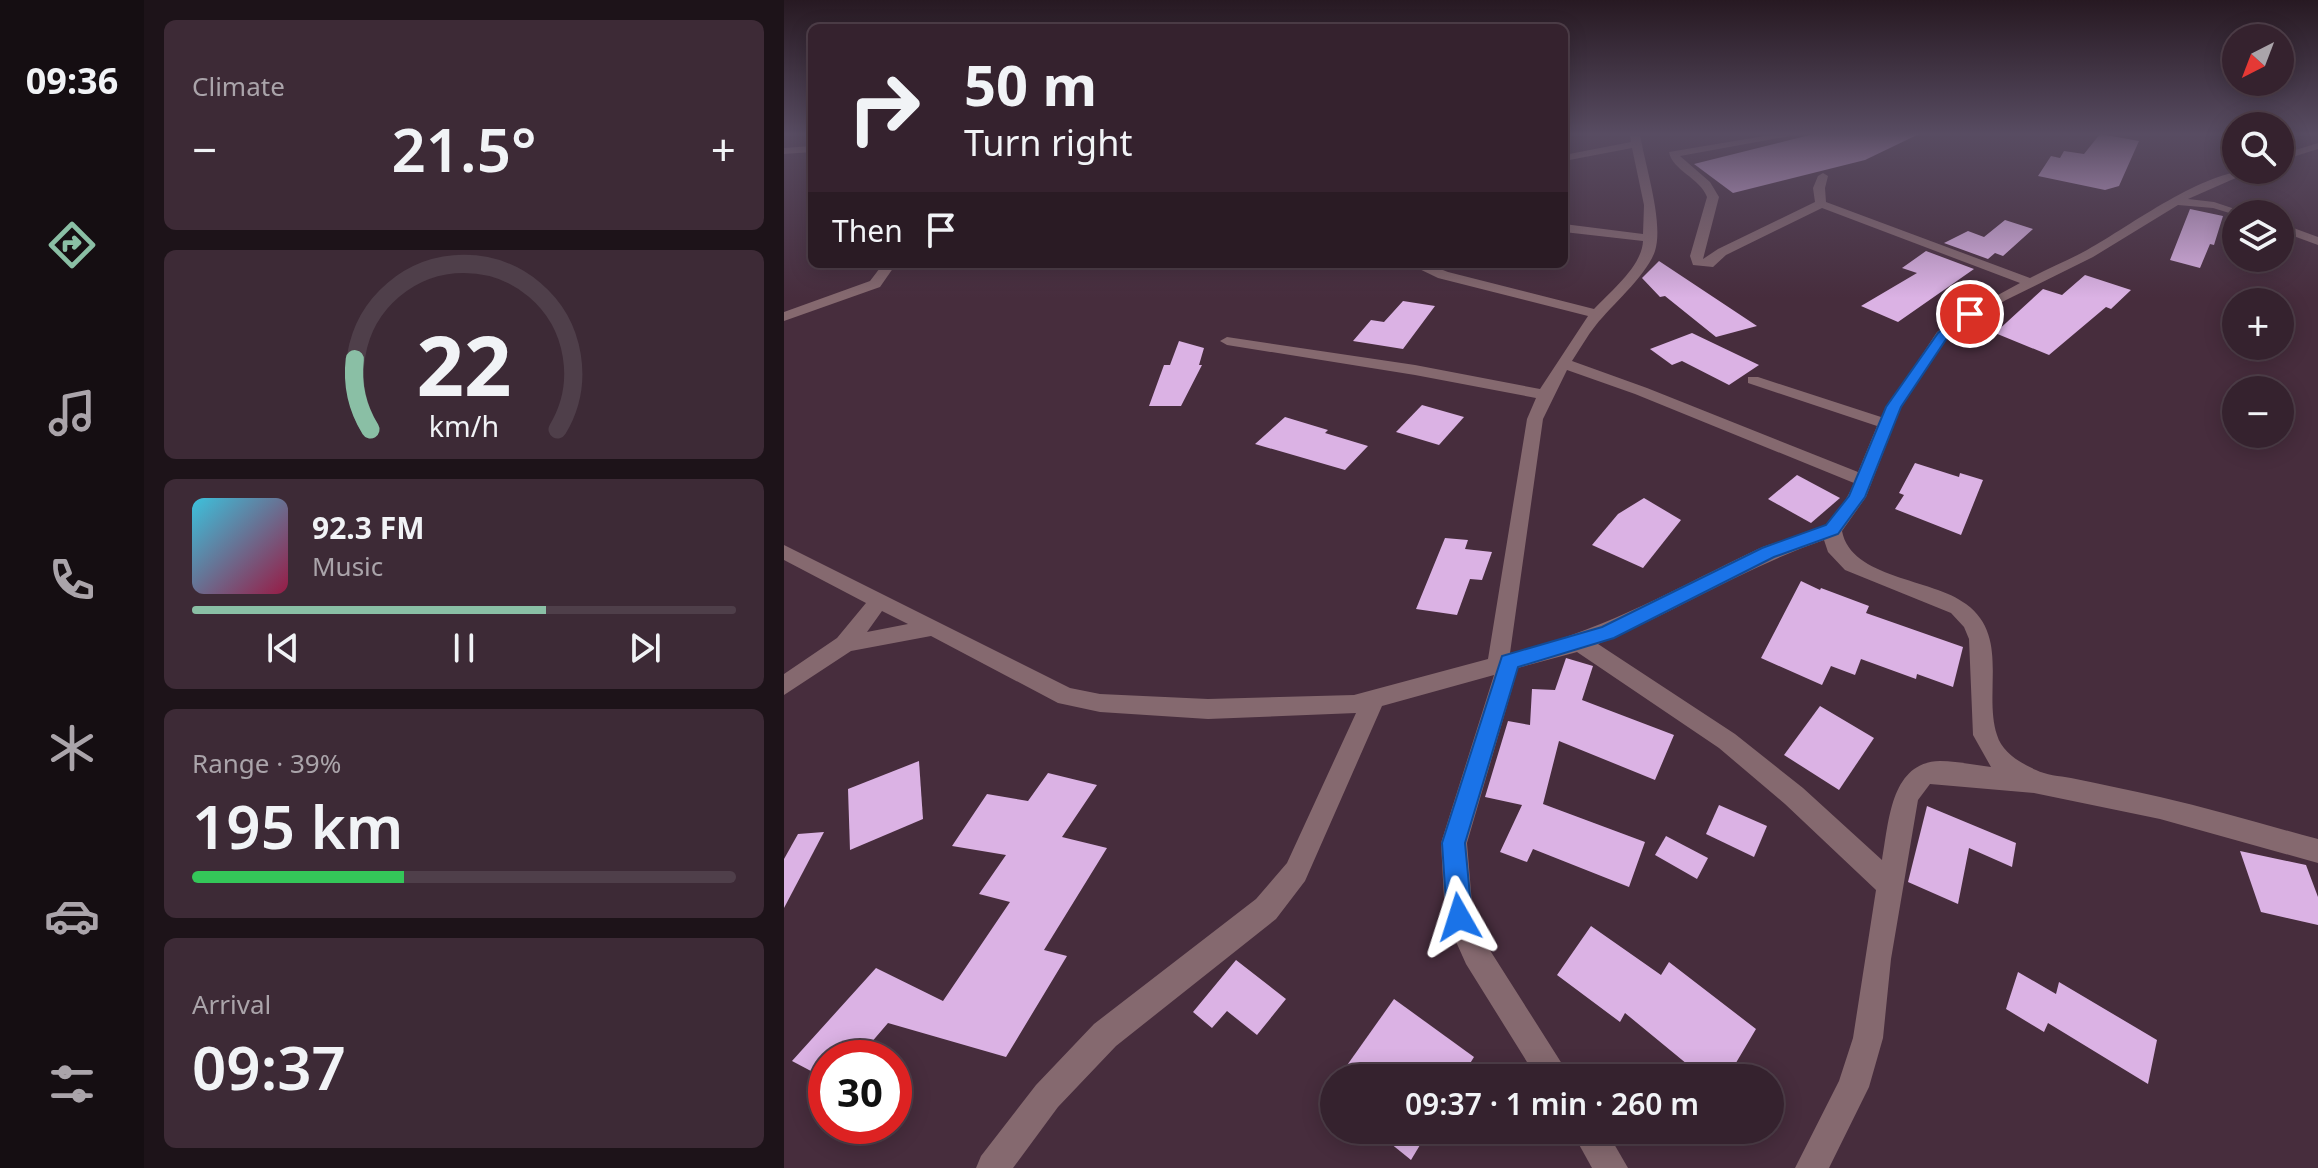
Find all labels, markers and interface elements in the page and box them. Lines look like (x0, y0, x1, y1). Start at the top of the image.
north arrow (2222, 24, 2294, 96)
map controls (2222, 24, 2294, 448)
text: 50 m (964, 46, 1097, 122)
text: 09:36 (26, 56, 118, 105)
icon: right (832, 56, 936, 160)
text: Climate (192, 68, 285, 104)
text: 21.5° (391, 108, 537, 190)
button: search (2222, 112, 2294, 184)
text: Turn right (964, 118, 1132, 167)
text: − (192, 119, 217, 179)
text: + (711, 119, 736, 179)
button: layers (2222, 200, 2294, 272)
icon: arrive (919, 208, 963, 252)
text: Then (832, 210, 903, 251)
icon: directions (44, 217, 100, 273)
pin (1936, 280, 2004, 348)
button: + (2222, 288, 2294, 360)
icon: arrive (1948, 292, 1992, 336)
text: 22 (416, 307, 512, 420)
button: − (2222, 376, 2294, 448)
icon: music (44, 385, 100, 441)
text: km/h (429, 407, 499, 446)
text: 92.3 FM (312, 507, 424, 548)
text: Music (312, 548, 383, 584)
icon: phone (44, 552, 100, 608)
icon: previous (261, 626, 305, 670)
icon: pause (442, 626, 486, 670)
icon: next (623, 626, 667, 670)
icon: climate (44, 720, 100, 776)
text: Range · 39% (192, 745, 341, 781)
text: 195 km (192, 785, 403, 867)
position arrow (1417, 875, 1501, 959)
icon: car (44, 888, 100, 944)
text: Arrival (192, 986, 271, 1022)
text: 09:37 (192, 1026, 346, 1108)
speed limit sign: 30 (808, 1040, 912, 1144)
icon: filters (44, 1056, 100, 1112)
text: 09:37 · 1 min · 260 m (1405, 1083, 1699, 1124)

